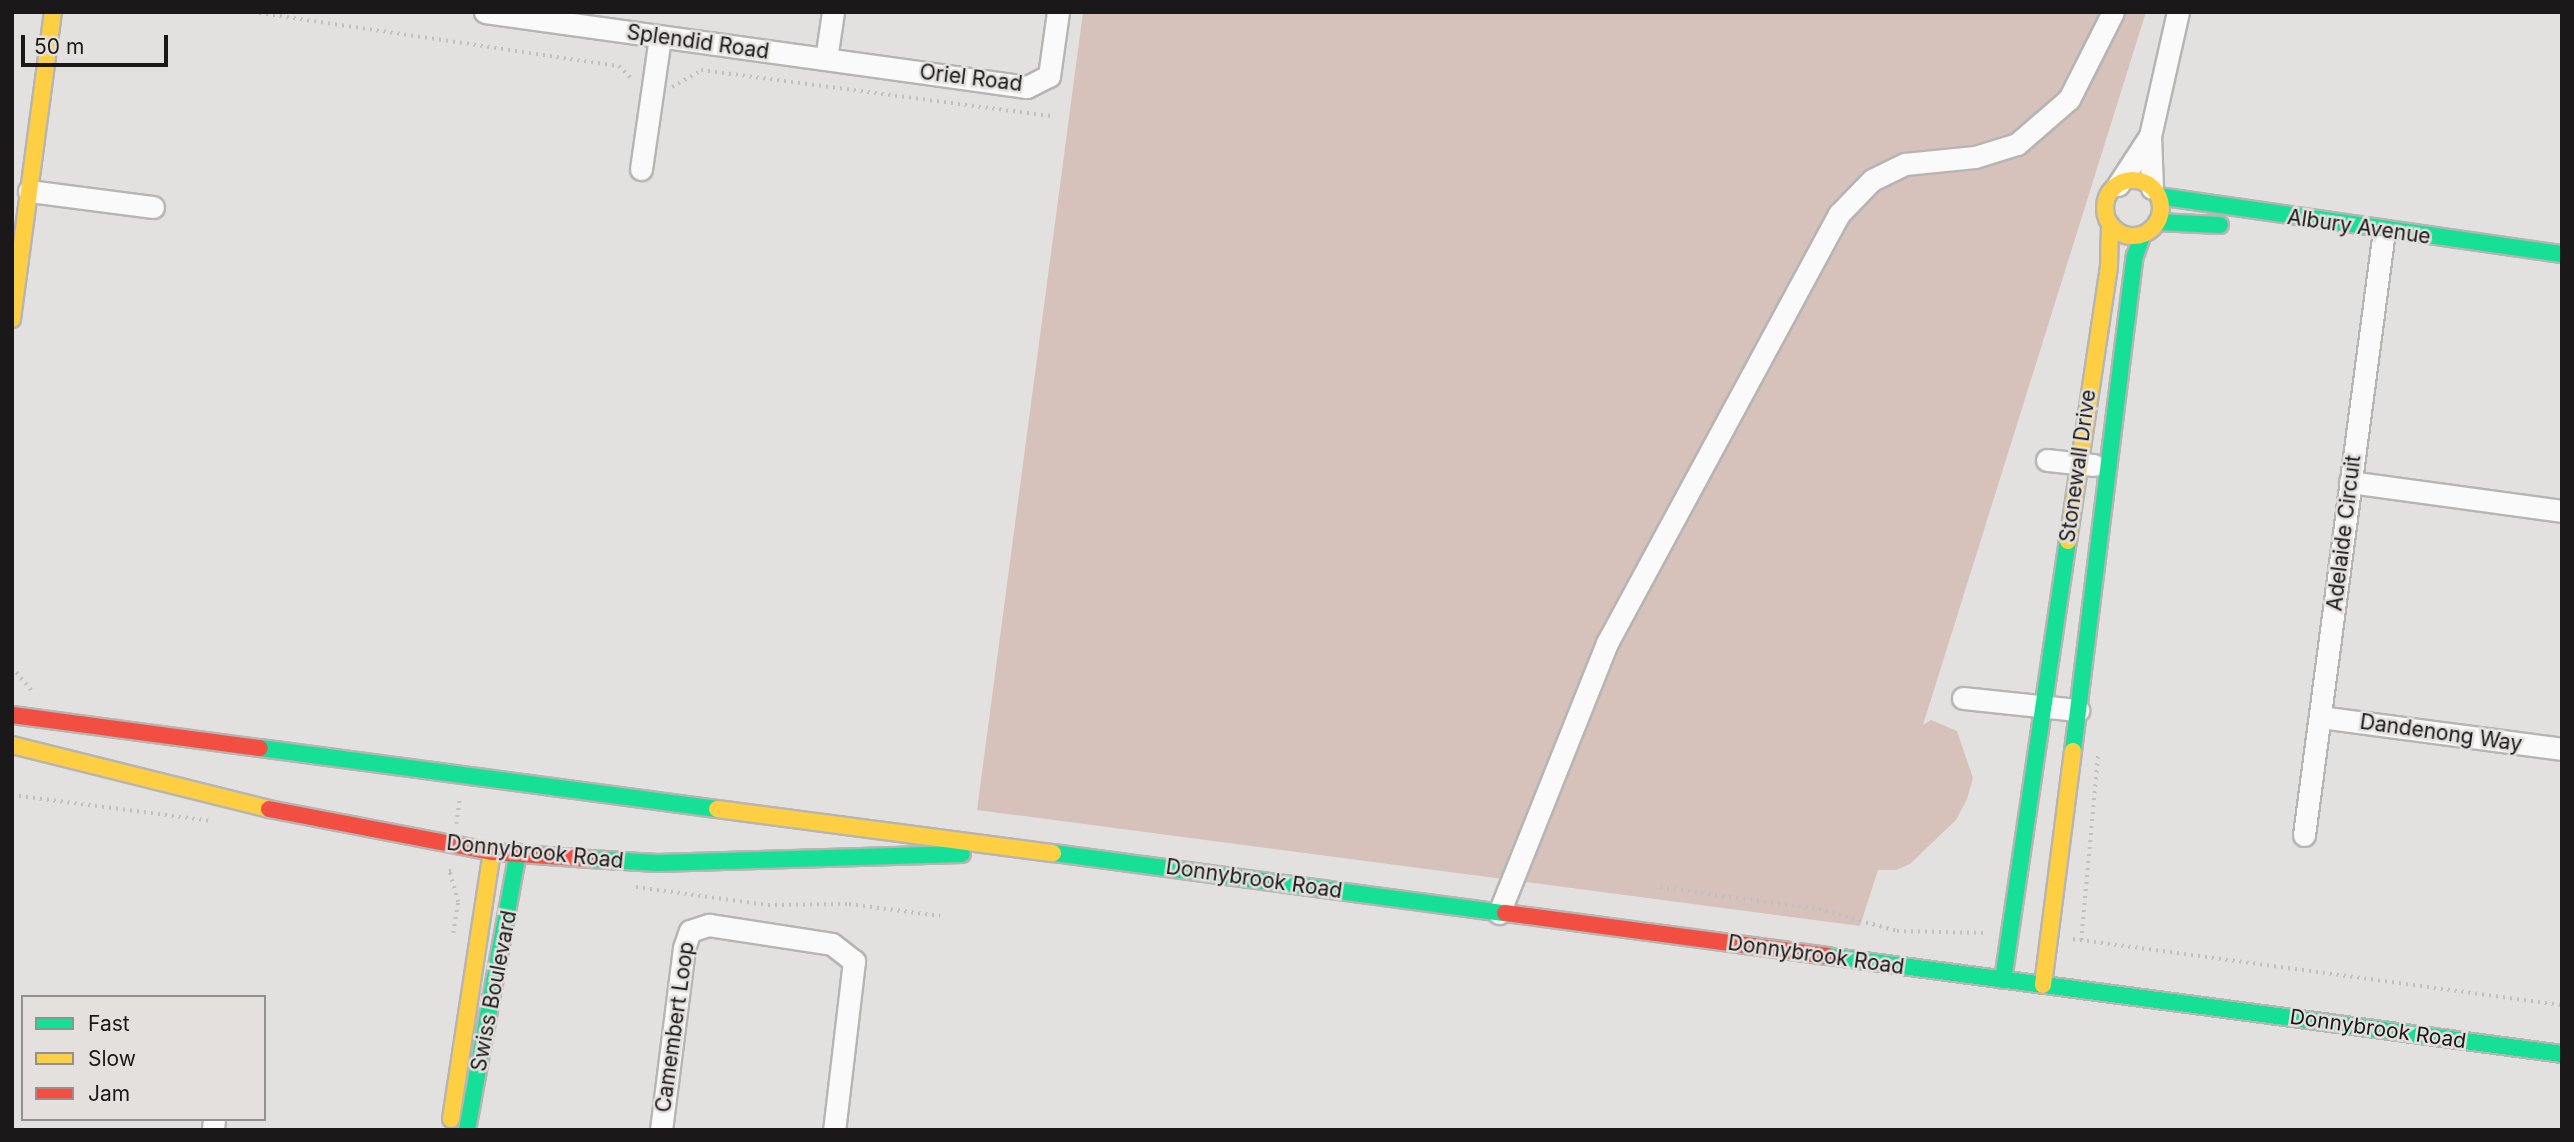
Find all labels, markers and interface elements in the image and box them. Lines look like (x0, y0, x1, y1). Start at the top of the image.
street label: Splendid Road (625, 20, 771, 64)
scale bar (24, 21, 172, 65)
text: 50 m (34, 34, 84, 59)
street label: Oriel Road (918, 59, 1024, 97)
street label: Albury Avenue (2286, 204, 2432, 250)
street label: Stonewall Drive (2055, 388, 2101, 544)
street label: Adelaide Circuit (2322, 454, 2366, 612)
street label: Dandenong Way (2358, 709, 2524, 757)
street label: Donnybrook Road (445, 830, 625, 874)
street label: Donnybrook Road (1164, 854, 1344, 904)
street label: Swiss Boulevard (466, 908, 522, 1074)
street label: Donnybrook Road (1726, 930, 1906, 980)
street label: Camembert Loop (651, 940, 699, 1114)
legend (21, 995, 266, 1121)
street label: Donnybrook Road (2288, 1004, 2468, 1054)
text: Fast (88, 1011, 130, 1036)
text: Slow (88, 1046, 136, 1071)
text: Jam (88, 1081, 130, 1106)

